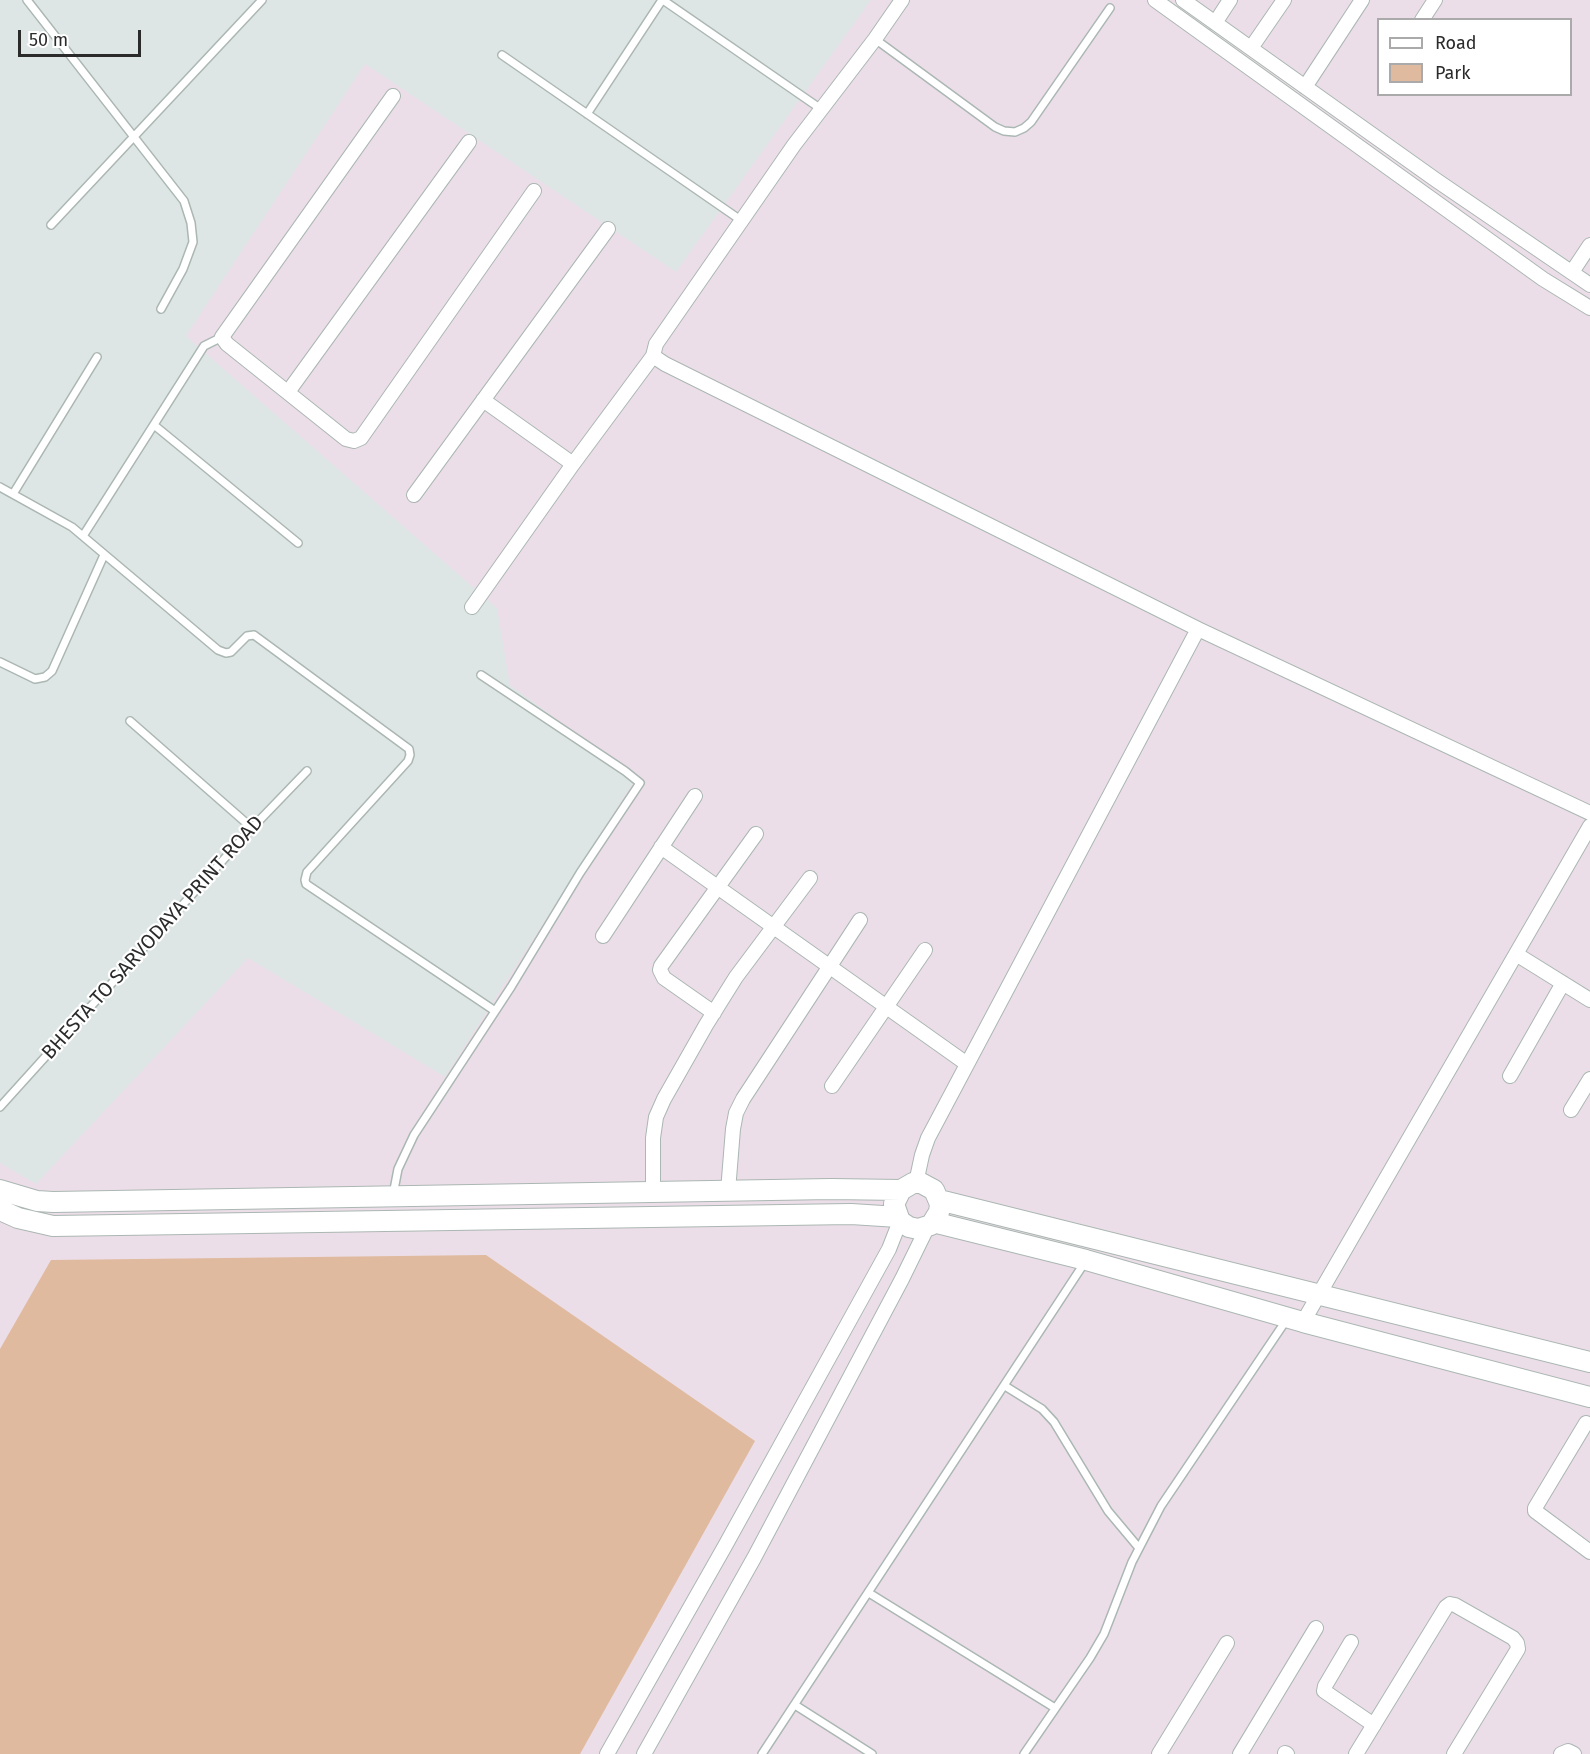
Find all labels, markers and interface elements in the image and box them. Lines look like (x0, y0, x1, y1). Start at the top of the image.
scale bar (21, 18, 144, 56)
legend (1377, 18, 1572, 96)
text: 50 m (29, 29, 68, 51)
text: Road (1435, 32, 1477, 54)
text: Park (1435, 62, 1470, 84)
street label: BHESTA TO SARVODAYA PRINT ROAD (37, 811, 269, 1065)

